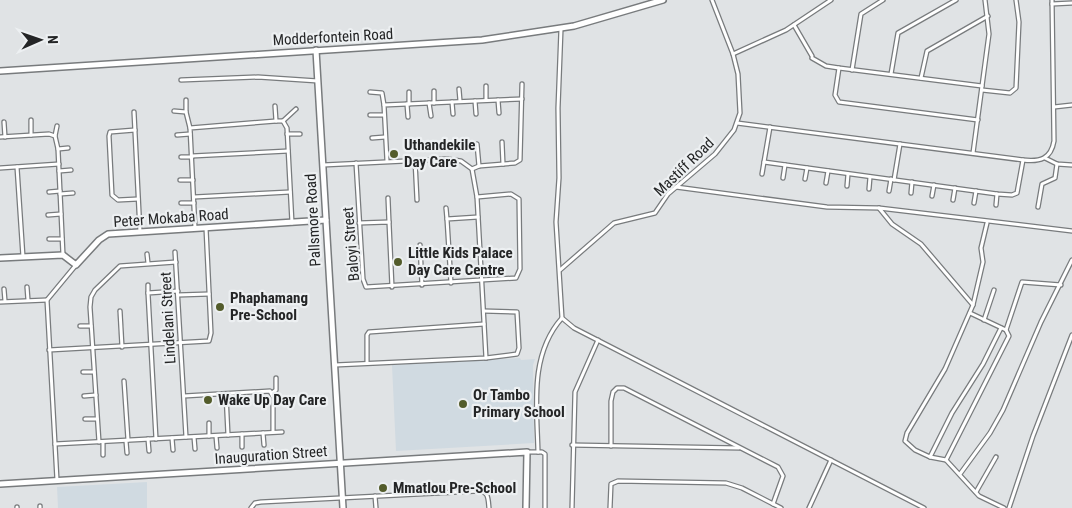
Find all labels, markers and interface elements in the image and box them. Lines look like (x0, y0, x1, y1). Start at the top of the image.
north arrow (15, 15, 65, 65)
street label: Modderfontein Road (272, 25, 394, 49)
text: N (45, 35, 61, 44)
street label: Mastiff Road (650, 134, 718, 200)
place label: Uthandekile Day Care (404, 136, 476, 171)
marker: Uthandekile Day Care (388, 148, 400, 160)
street label: Pallsmore Road (302, 173, 324, 267)
street label: Peter Mokaba Road (113, 205, 229, 231)
street label: Baloyi Street (339, 206, 363, 282)
place label: Little Kids Palace Day Care Centre (408, 244, 513, 279)
marker: Little Kids Palace Day Care Centre (392, 256, 404, 268)
street label: Lindelani Street (157, 271, 179, 365)
place label: Phaphamang Pre-School (230, 289, 308, 324)
marker: Phaphamang Pre-School (214, 301, 226, 313)
place label: Or Tambo Primary School (473, 386, 565, 421)
place label: Wake Up Day Care (218, 391, 326, 409)
marker: Wake Up Day Care (202, 394, 214, 406)
marker: Or Tambo Primary School (457, 398, 469, 410)
street label: Inauguration Street (214, 442, 328, 468)
place label: Mmatlou Pre-School (393, 479, 516, 497)
marker: Mmatlou Pre-School (377, 482, 389, 494)

